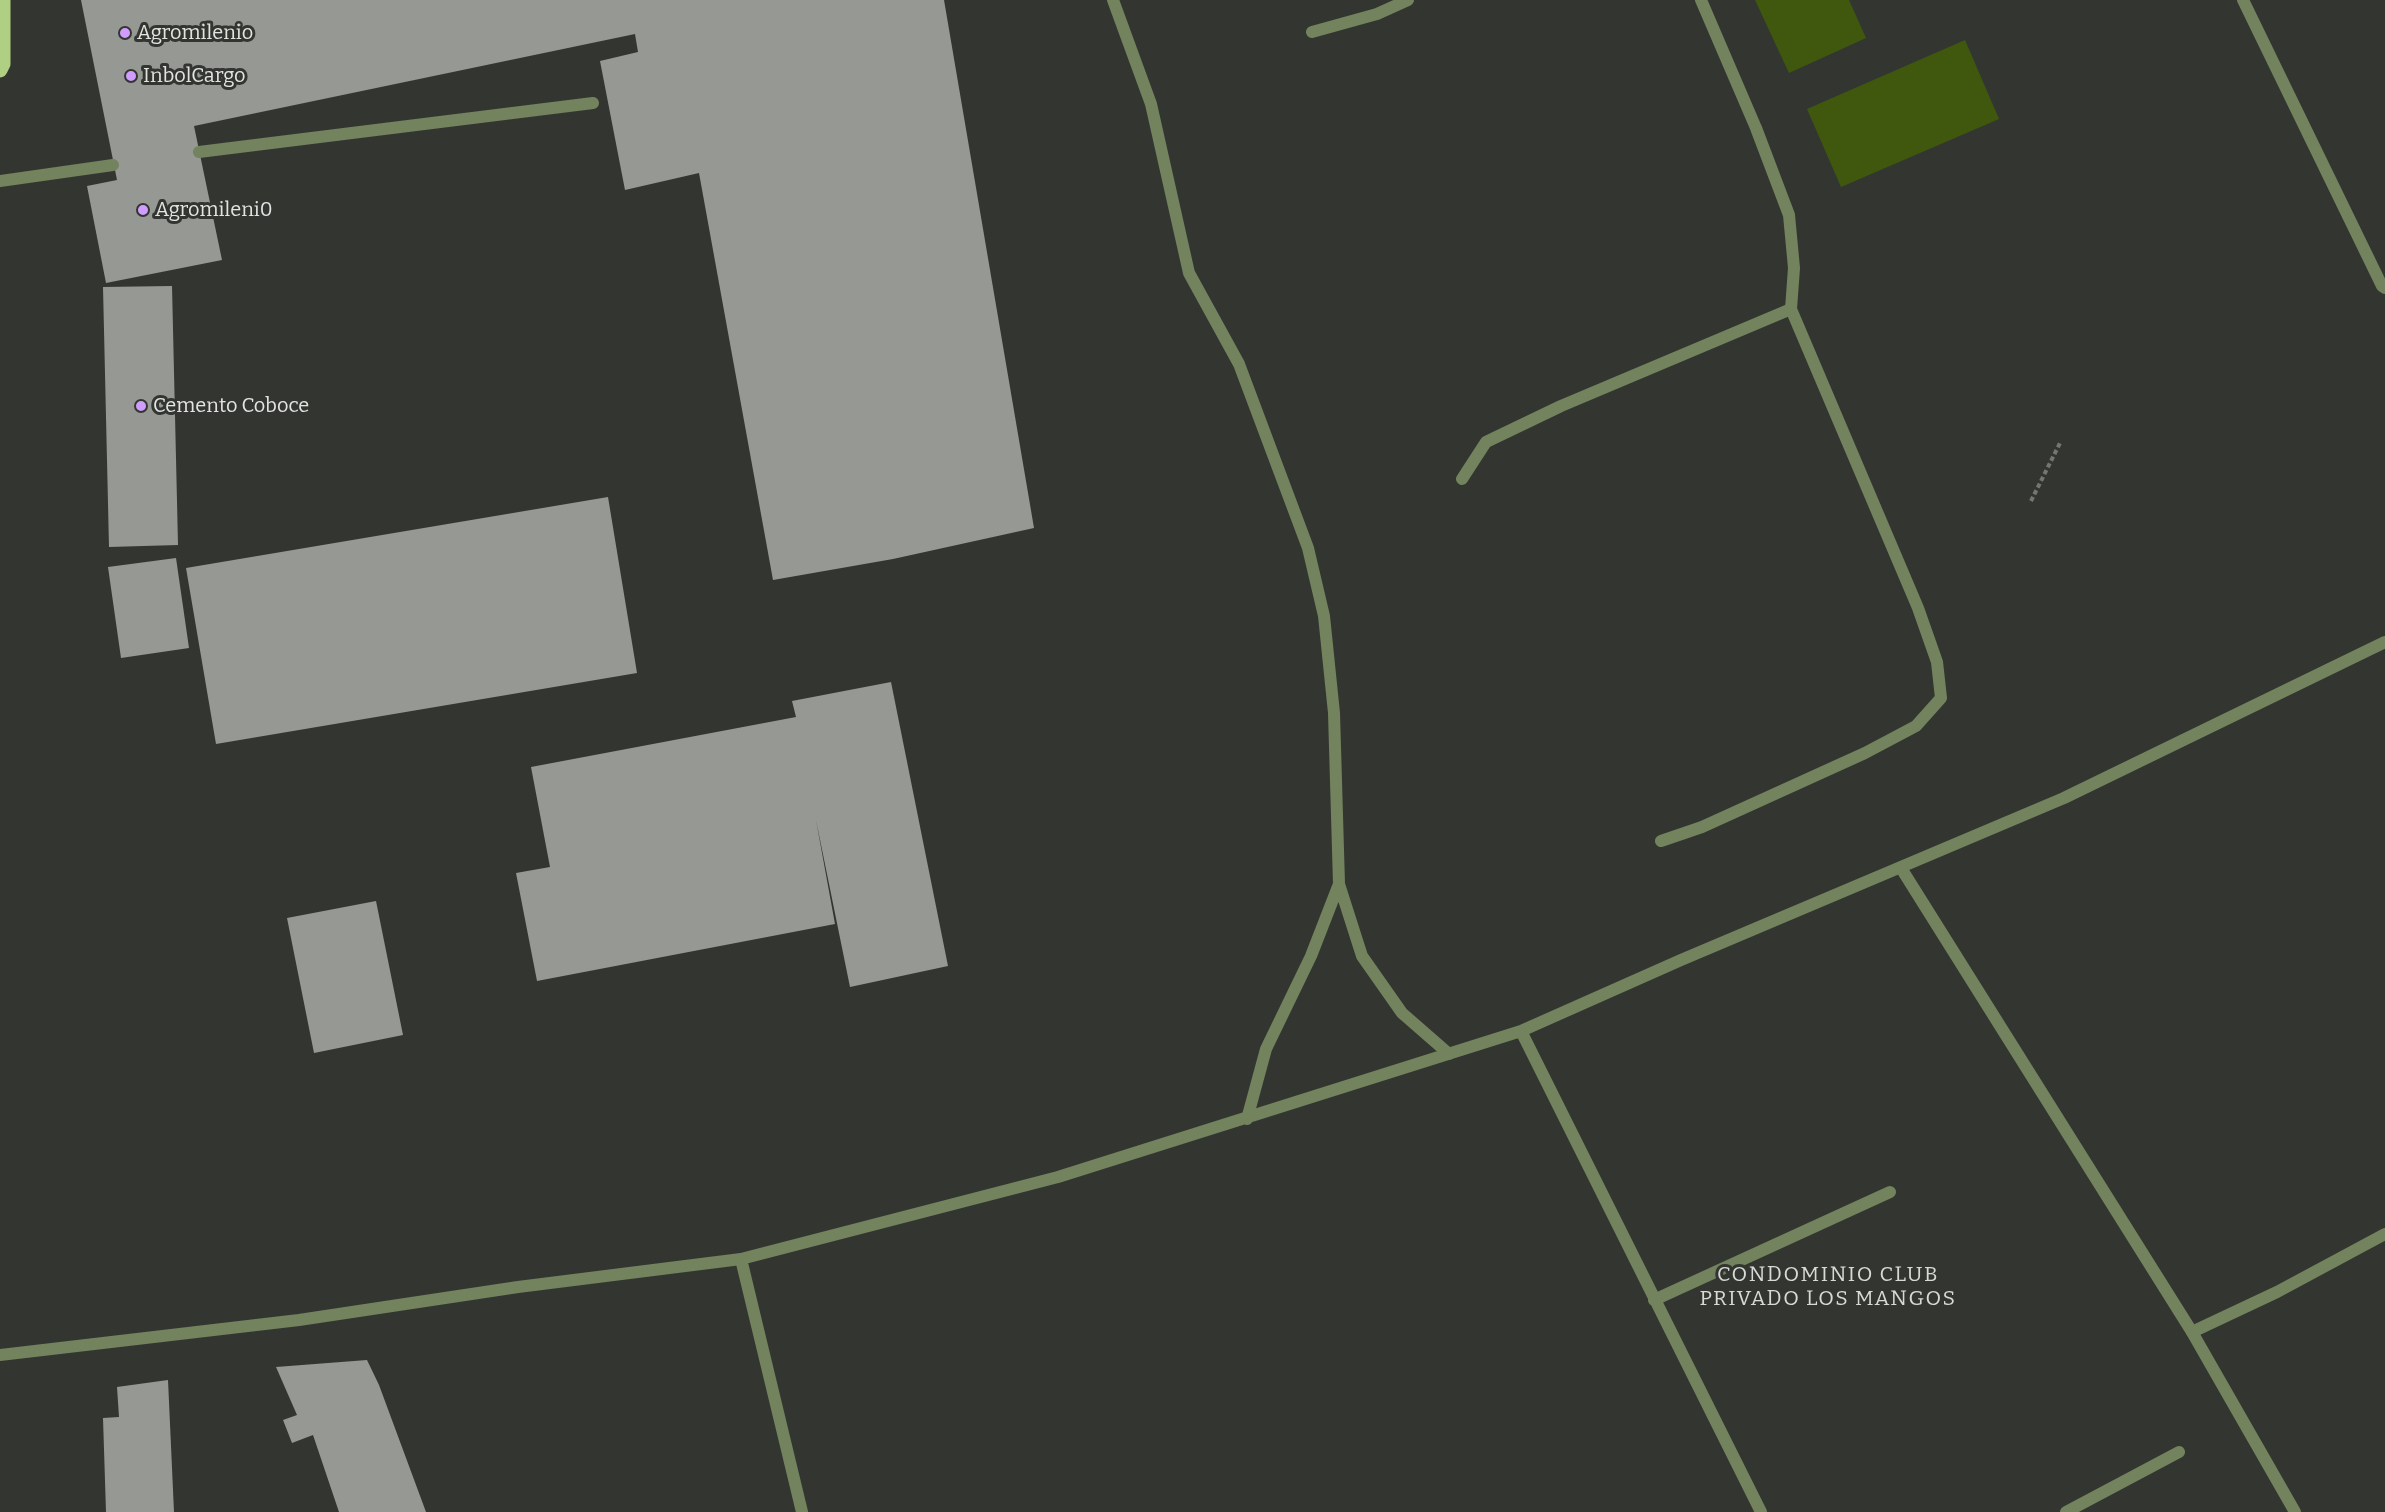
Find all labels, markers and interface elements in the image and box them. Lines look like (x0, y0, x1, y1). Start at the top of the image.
place label: Agromilenio (137, 21, 253, 45)
marker: Agromilenio (118, 26, 132, 40)
place label: InbolCargo (143, 64, 246, 88)
marker: InbolCargo (124, 69, 138, 83)
place label: Agromileni0 (155, 198, 273, 222)
marker: Agromileni0 (136, 203, 150, 217)
place label: Cemento Coboce (153, 394, 309, 418)
marker: Cemento Coboce (134, 399, 148, 413)
district label: CONDOMINIO CLUB PRIVADO LOS MANGOS (1699, 1262, 1957, 1312)

